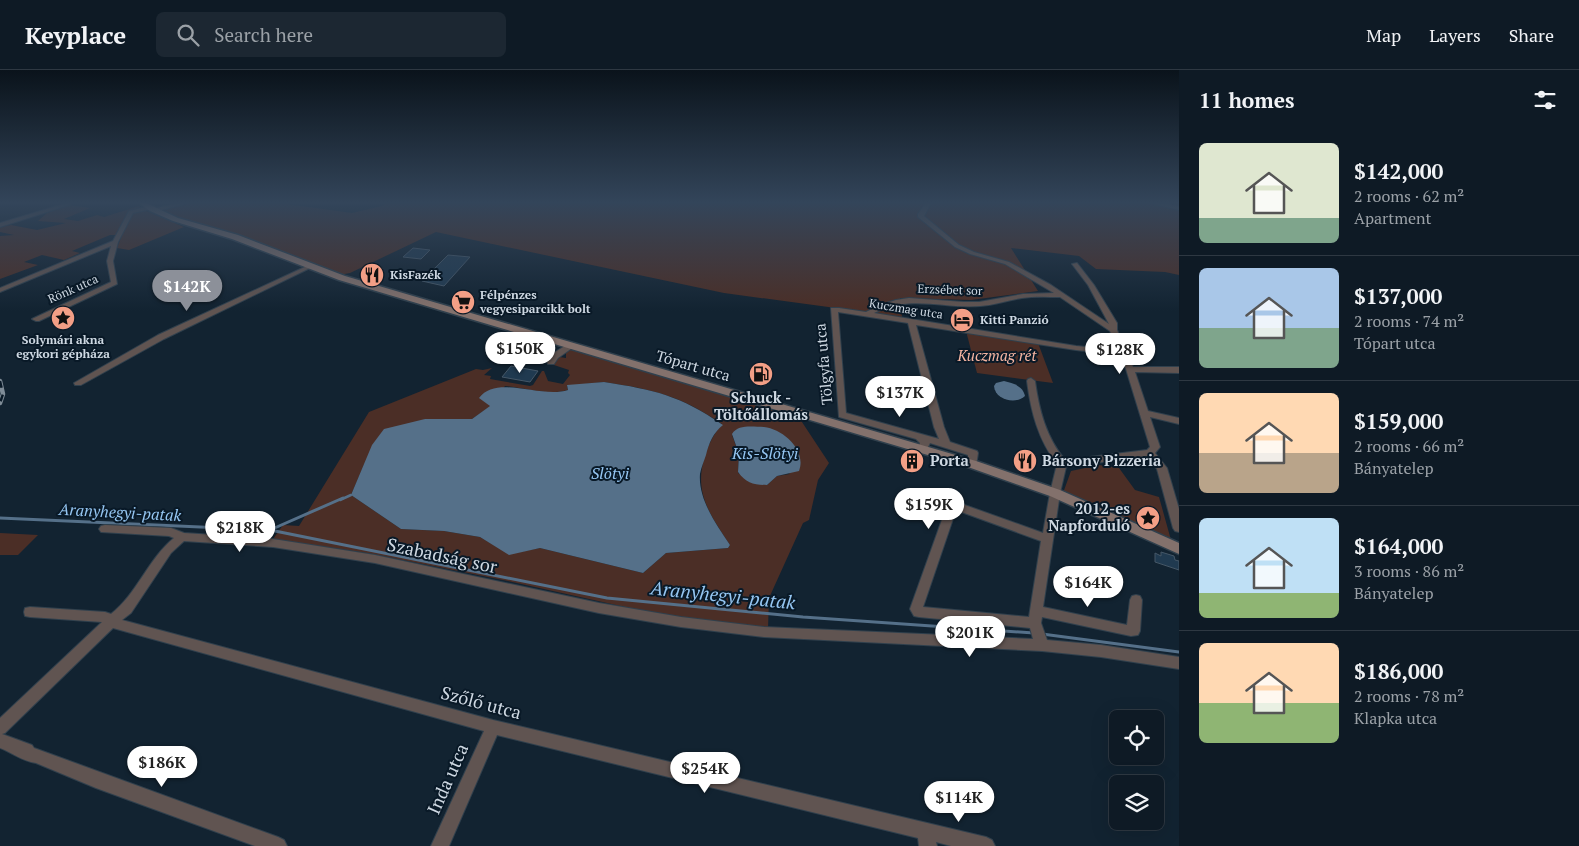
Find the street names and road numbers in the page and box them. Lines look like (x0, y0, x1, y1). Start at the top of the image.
street label: Rönk utca (45, 271, 100, 306)
street label: Erzsébet sor (917, 281, 983, 298)
street label: Kuczmag utca (868, 295, 944, 322)
street label: Tölgyfa utca (809, 322, 837, 406)
street label: Tópart utca (654, 345, 733, 385)
street label: Szabadság sor (385, 532, 499, 578)
street label: Szőlő utca (438, 680, 524, 724)
street label: Inda utca (421, 739, 473, 818)

